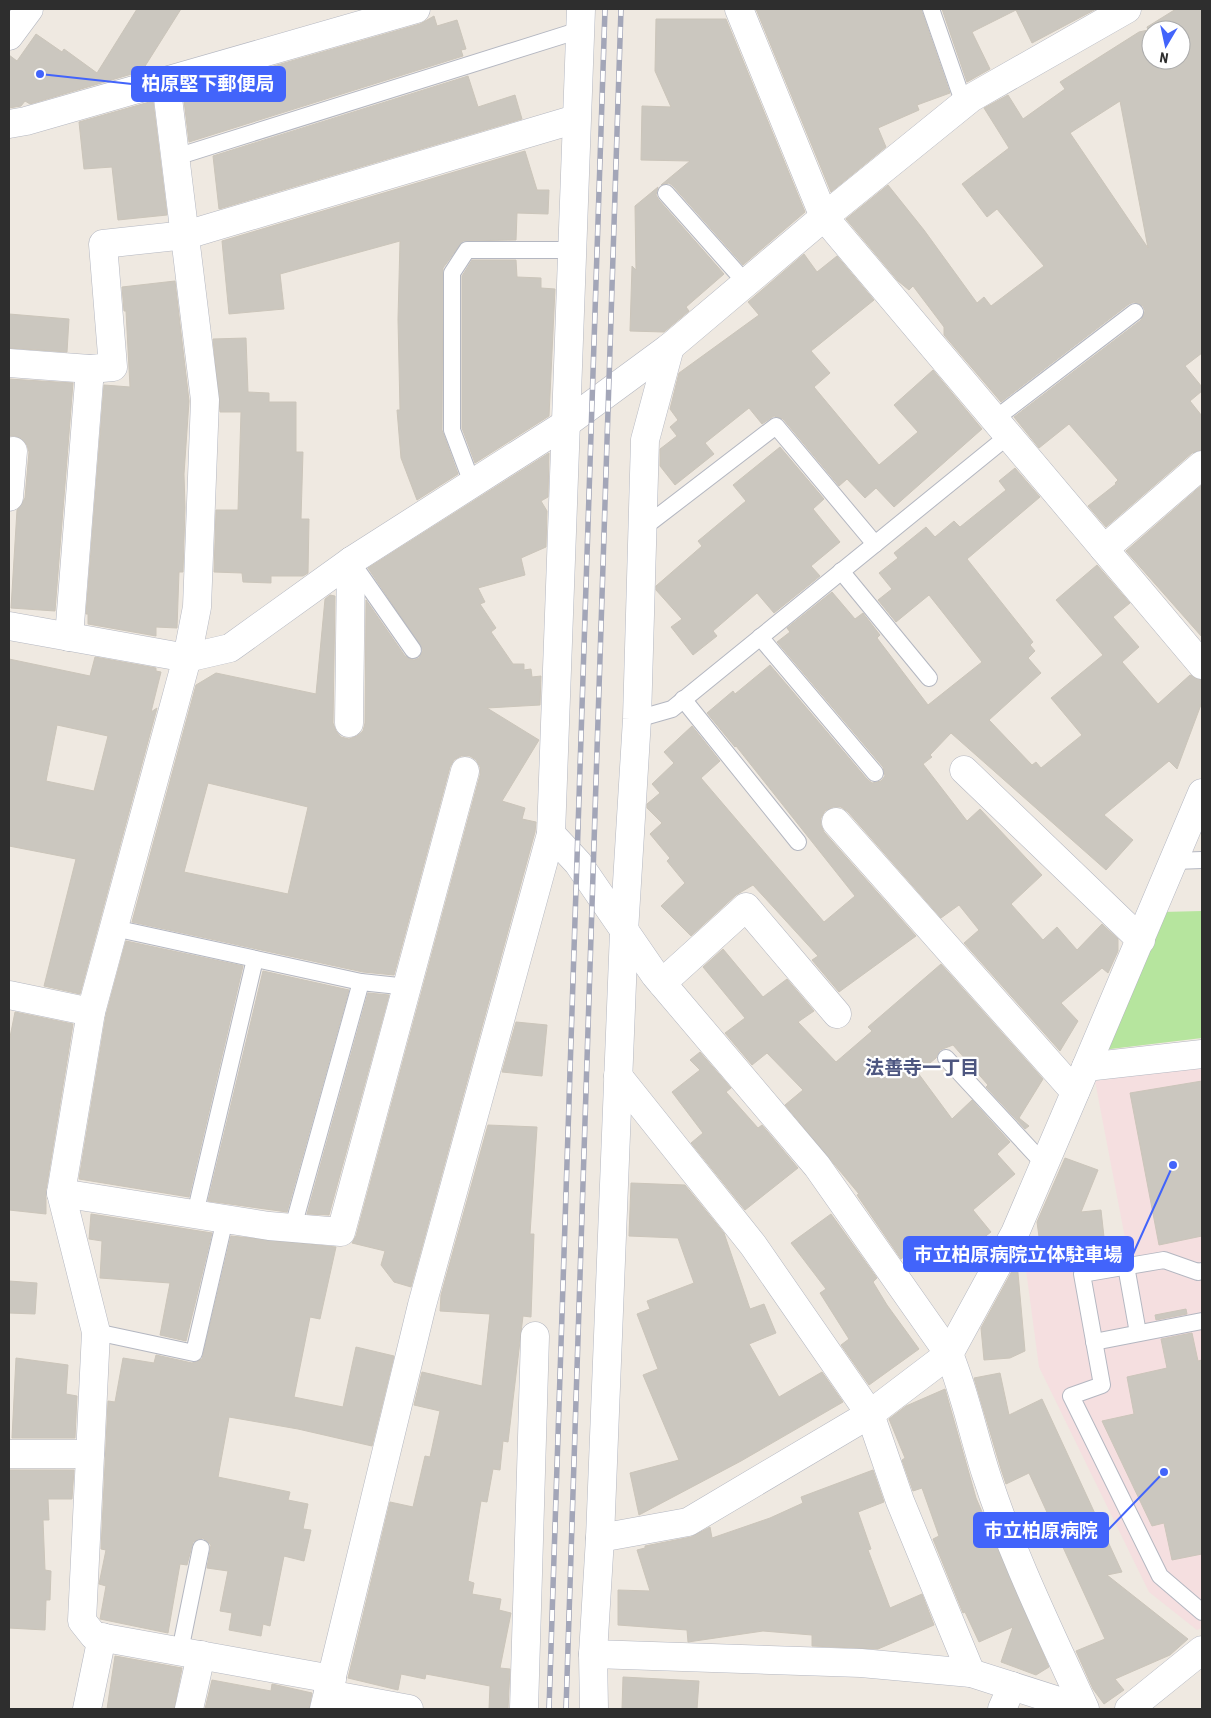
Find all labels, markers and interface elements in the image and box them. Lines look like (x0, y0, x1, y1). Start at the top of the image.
north arrow (1141, 20, 1191, 70)
text: N (1158, 49, 1169, 66)
callout: 柏原堅下郵便局 (132, 67, 285, 101)
text: 柏原堅下郵便局 (141, 72, 275, 95)
district label: 法善寺一丁目 (865, 1056, 979, 1079)
callout: 市立柏原病院立体駐車場 (904, 1237, 1133, 1271)
text: 市立柏原病院立体駐車場 (913, 1243, 1123, 1266)
callout: 市立柏原病院 (974, 1513, 1108, 1547)
text: 市立柏原病院 (984, 1519, 1098, 1542)

